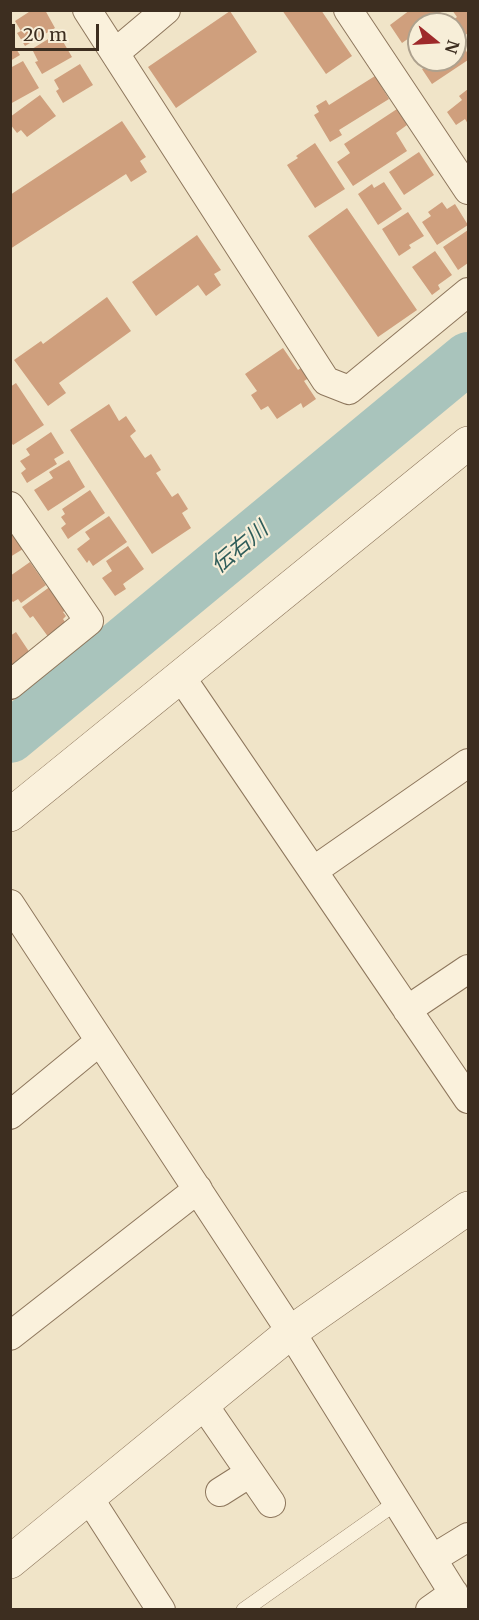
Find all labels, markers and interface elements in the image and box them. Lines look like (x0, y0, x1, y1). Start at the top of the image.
scale bar (15, 12, 102, 50)
north arrow (407, 12, 467, 72)
text: 20 m (23, 23, 67, 46)
text: N (441, 38, 464, 56)
water label: 伝右川 (206, 517, 274, 579)

